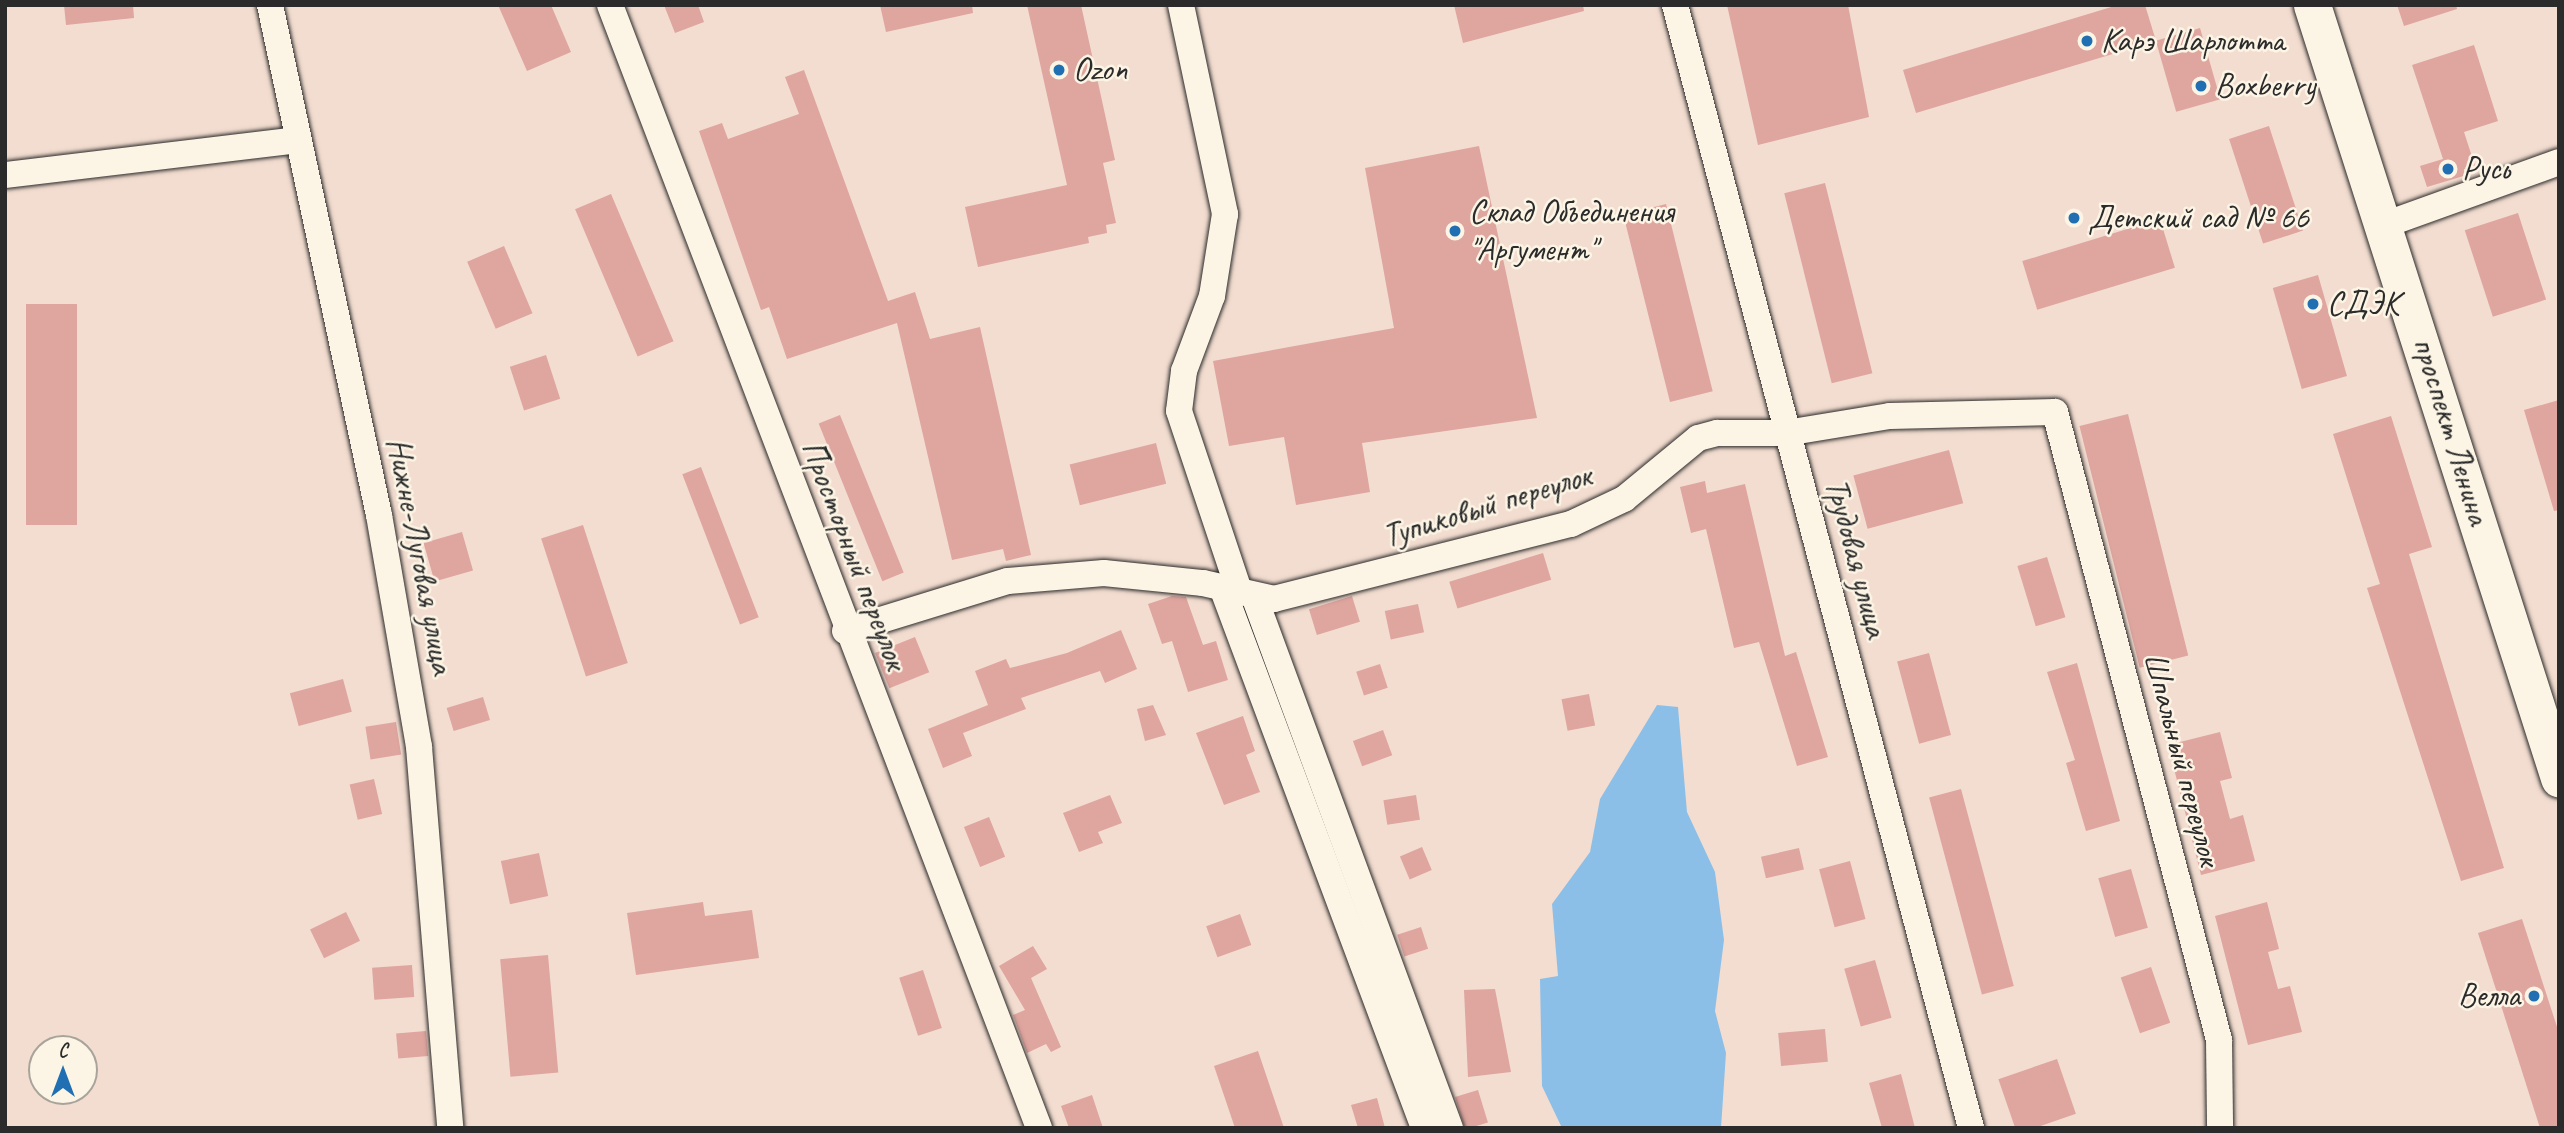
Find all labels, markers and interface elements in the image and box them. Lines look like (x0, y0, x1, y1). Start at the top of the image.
place label: Карэ Шарлотта (2101, 21, 2284, 61)
marker: Карэ Шарлотта (2079, 33, 2095, 49)
place label: Ozon (1073, 50, 1127, 90)
marker: Ozon (1051, 62, 1067, 78)
place label: Boxberry (2215, 66, 2315, 106)
marker: Boxberry (2193, 78, 2209, 94)
place label: Русь (2462, 149, 2509, 189)
marker: Русь (2440, 161, 2456, 177)
place label: Склад Объединения "Аргумент" (1469, 192, 1674, 270)
place label: Детский сад № 66 (2088, 198, 2309, 238)
marker: Детский сад № 66 (2066, 210, 2082, 226)
marker: Склад Объединения "Аргумент" (1447, 223, 1463, 239)
place label: СДЭК (2327, 284, 2399, 324)
marker: СДЭК (2305, 296, 2321, 312)
street label: проспект Ленина (2403, 331, 2499, 531)
street label: Нижне-Луговая улица (378, 434, 462, 678)
street label: Просторный переулок (792, 435, 916, 675)
street label: Тупиковый переулок (1378, 456, 1596, 556)
street label: Трудовая улица (1816, 474, 1896, 642)
street label: Шпальный переулок (2135, 648, 2229, 870)
place label: Велла (2458, 976, 2520, 1016)
marker: Велла (2526, 988, 2542, 1004)
north arrow (28, 1035, 98, 1105)
text: С (58, 1039, 68, 1063)

